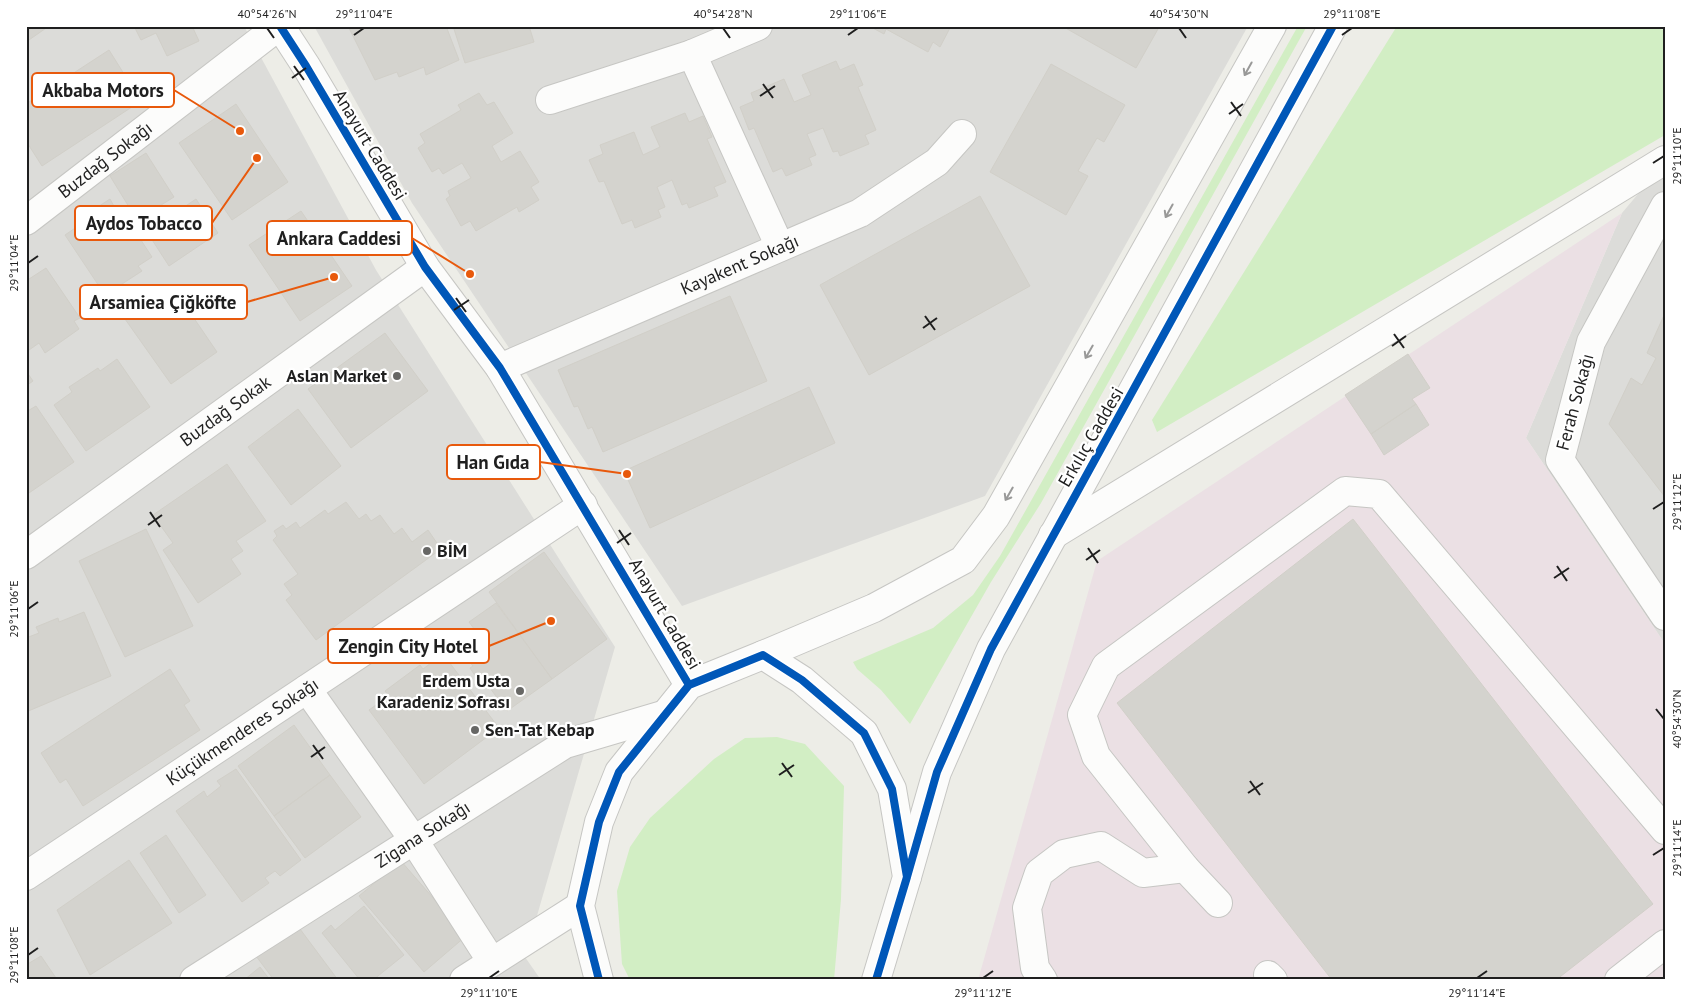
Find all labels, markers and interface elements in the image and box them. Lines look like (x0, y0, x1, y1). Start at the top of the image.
text: 40°54'26"N (237, 6, 297, 21)
text: 29°11'04"E (335, 6, 393, 21)
text: 40°54'28"N (693, 6, 753, 21)
text: 29°11'06"E (829, 6, 887, 21)
text: 40°54'30"N (1149, 6, 1209, 21)
text: 29°11'08"E (1323, 6, 1381, 21)
one-way arrow (1243, 61, 1253, 76)
callout: Akbaba Motors (32, 73, 174, 107)
text: Akbaba Motors (42, 78, 164, 102)
street label: Anayurt Caddesi (328, 85, 412, 204)
street label: Buzdağ Sokağı (53, 116, 157, 203)
text: 29°11'10"E (1669, 127, 1684, 185)
one-way arrow (1164, 203, 1174, 218)
callout: Aydos Tobacco (75, 206, 212, 240)
text: Aydos Tobacco (86, 211, 202, 235)
callout: Ankara Caddesi (267, 221, 412, 255)
text: Ankara Caddesi (277, 226, 401, 250)
street label: Kayakent Sokağı (677, 229, 802, 300)
text: 29°11'04"E (6, 234, 21, 292)
callout: Arsamiea Çiğköfte (80, 285, 247, 319)
text: Arsamiea Çiğköfte (90, 290, 236, 314)
one-way arrow (1084, 345, 1094, 359)
street label: Ferah Sokağı (1551, 351, 1598, 453)
place label: Aslan Market (286, 364, 388, 387)
street label: Buzdağ Sokak (175, 370, 275, 451)
marker: Aslan Market (391, 370, 403, 382)
street label: Erkılıç Caddesi (1053, 383, 1128, 491)
callout: Han Gıda (447, 445, 540, 479)
text: Han Gıda (456, 450, 530, 474)
text: 29°11'12"E (1669, 473, 1684, 531)
one-way arrow (1004, 486, 1014, 501)
place label: BİM (437, 539, 467, 562)
marker: BİM (421, 545, 433, 557)
street label: Anayurt Caddesi (624, 554, 707, 674)
text: 29°11'06"E (6, 580, 21, 638)
callout: Zengin City Hotel (328, 629, 489, 663)
text: Zengin City Hotel (338, 634, 478, 658)
place label: Erdem Usta Karadeniz Sofrası (377, 669, 510, 713)
street label: Küçükmenderes Sokağı (161, 672, 323, 791)
marker: Erdem Usta Karadeniz Sofrası (514, 685, 526, 697)
text: 40°54'30"N (1669, 689, 1684, 749)
place label: Sen-Tat Kebap (485, 718, 595, 741)
marker: Sen-Tat Kebap (469, 724, 481, 736)
street label: Zigana Sokağı (371, 795, 474, 873)
text: 29°11'14"E (1669, 819, 1684, 877)
text: 29°11'08"E (6, 926, 21, 984)
text: 29°11'10"E (460, 985, 518, 1000)
text: 29°11'12"E (954, 985, 1012, 1000)
text: 29°11'14"E (1448, 985, 1506, 1000)

